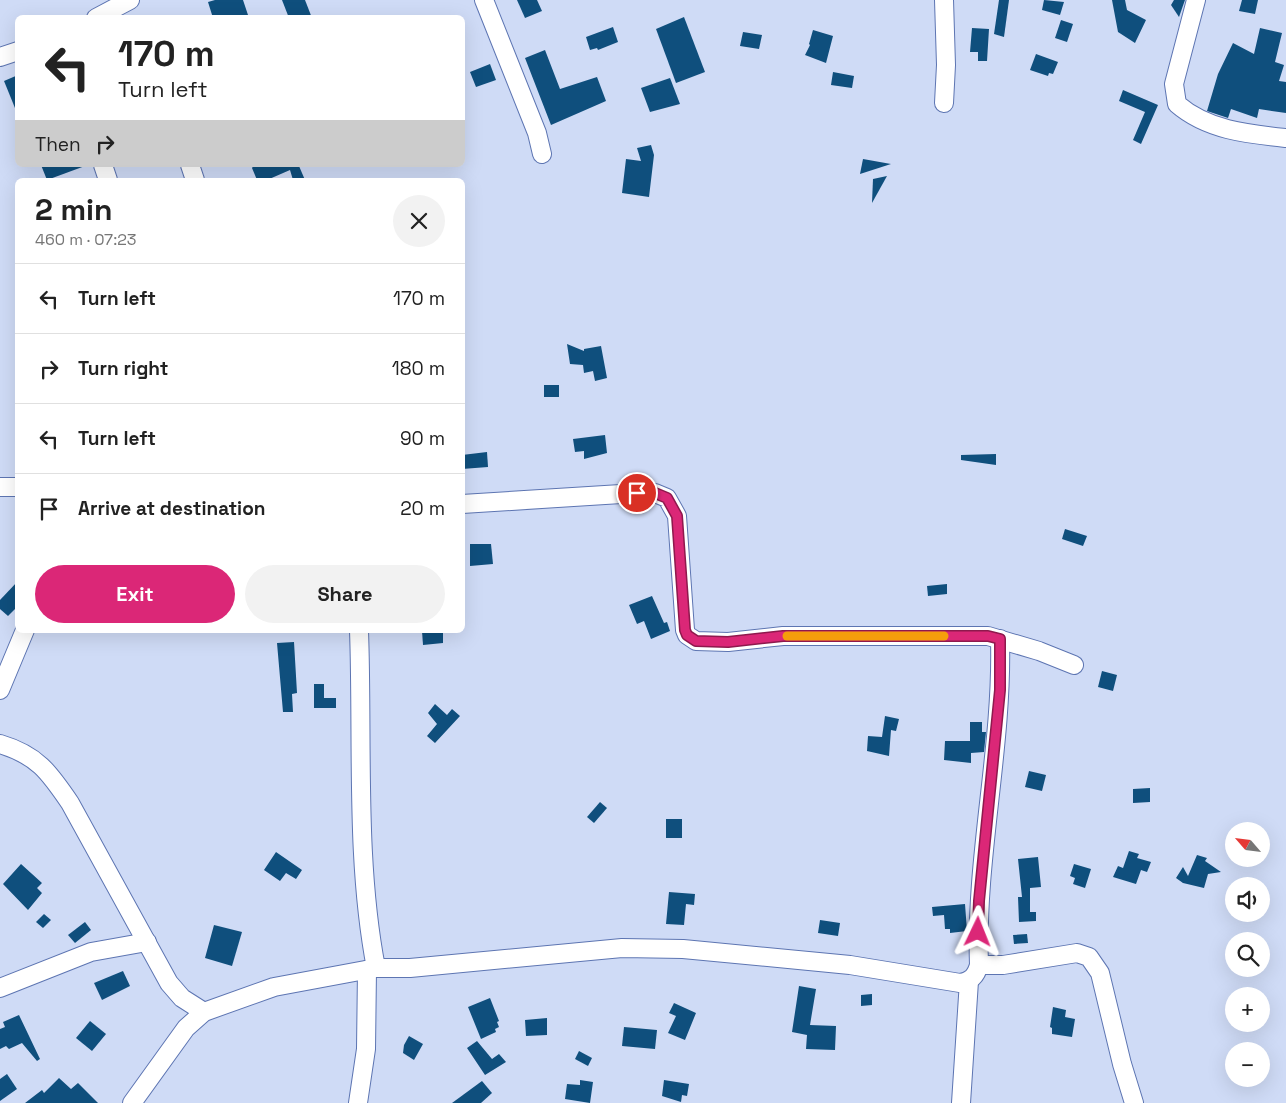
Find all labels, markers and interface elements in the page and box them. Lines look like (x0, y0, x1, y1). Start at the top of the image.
text: 170 m (118, 32, 215, 76)
icon: left (35, 35, 100, 100)
text: Turn left (118, 75, 208, 103)
icon: right (91, 130, 119, 158)
text: Then (35, 132, 81, 157)
text: 2 min (35, 190, 113, 229)
button: close (393, 195, 445, 247)
text: 460 m · 07:23 (35, 229, 136, 250)
icon: left (35, 285, 63, 313)
text: Turn left (78, 286, 156, 311)
text: 170 m (393, 286, 445, 311)
icon: right (35, 355, 63, 383)
text: Turn right (78, 356, 168, 381)
text: 180 m (392, 356, 445, 381)
icon: left (35, 425, 63, 453)
text: Turn left (78, 426, 156, 451)
text: 90 m (400, 426, 445, 451)
pin (616, 472, 658, 514)
icon: arrive (623, 479, 651, 507)
icon: arrive (35, 495, 63, 523)
text: Arrive at destination (78, 496, 266, 521)
text: 20 m (400, 496, 445, 521)
button: Exit (35, 565, 235, 623)
button: Share (245, 565, 445, 623)
north arrow (1225, 822, 1270, 868)
map controls (1225, 822, 1270, 1087)
button: sound (1225, 877, 1270, 922)
position arrow (951, 905, 1003, 957)
button: search (1225, 932, 1270, 977)
button: + (1225, 987, 1270, 1032)
button: − (1225, 1042, 1270, 1087)

